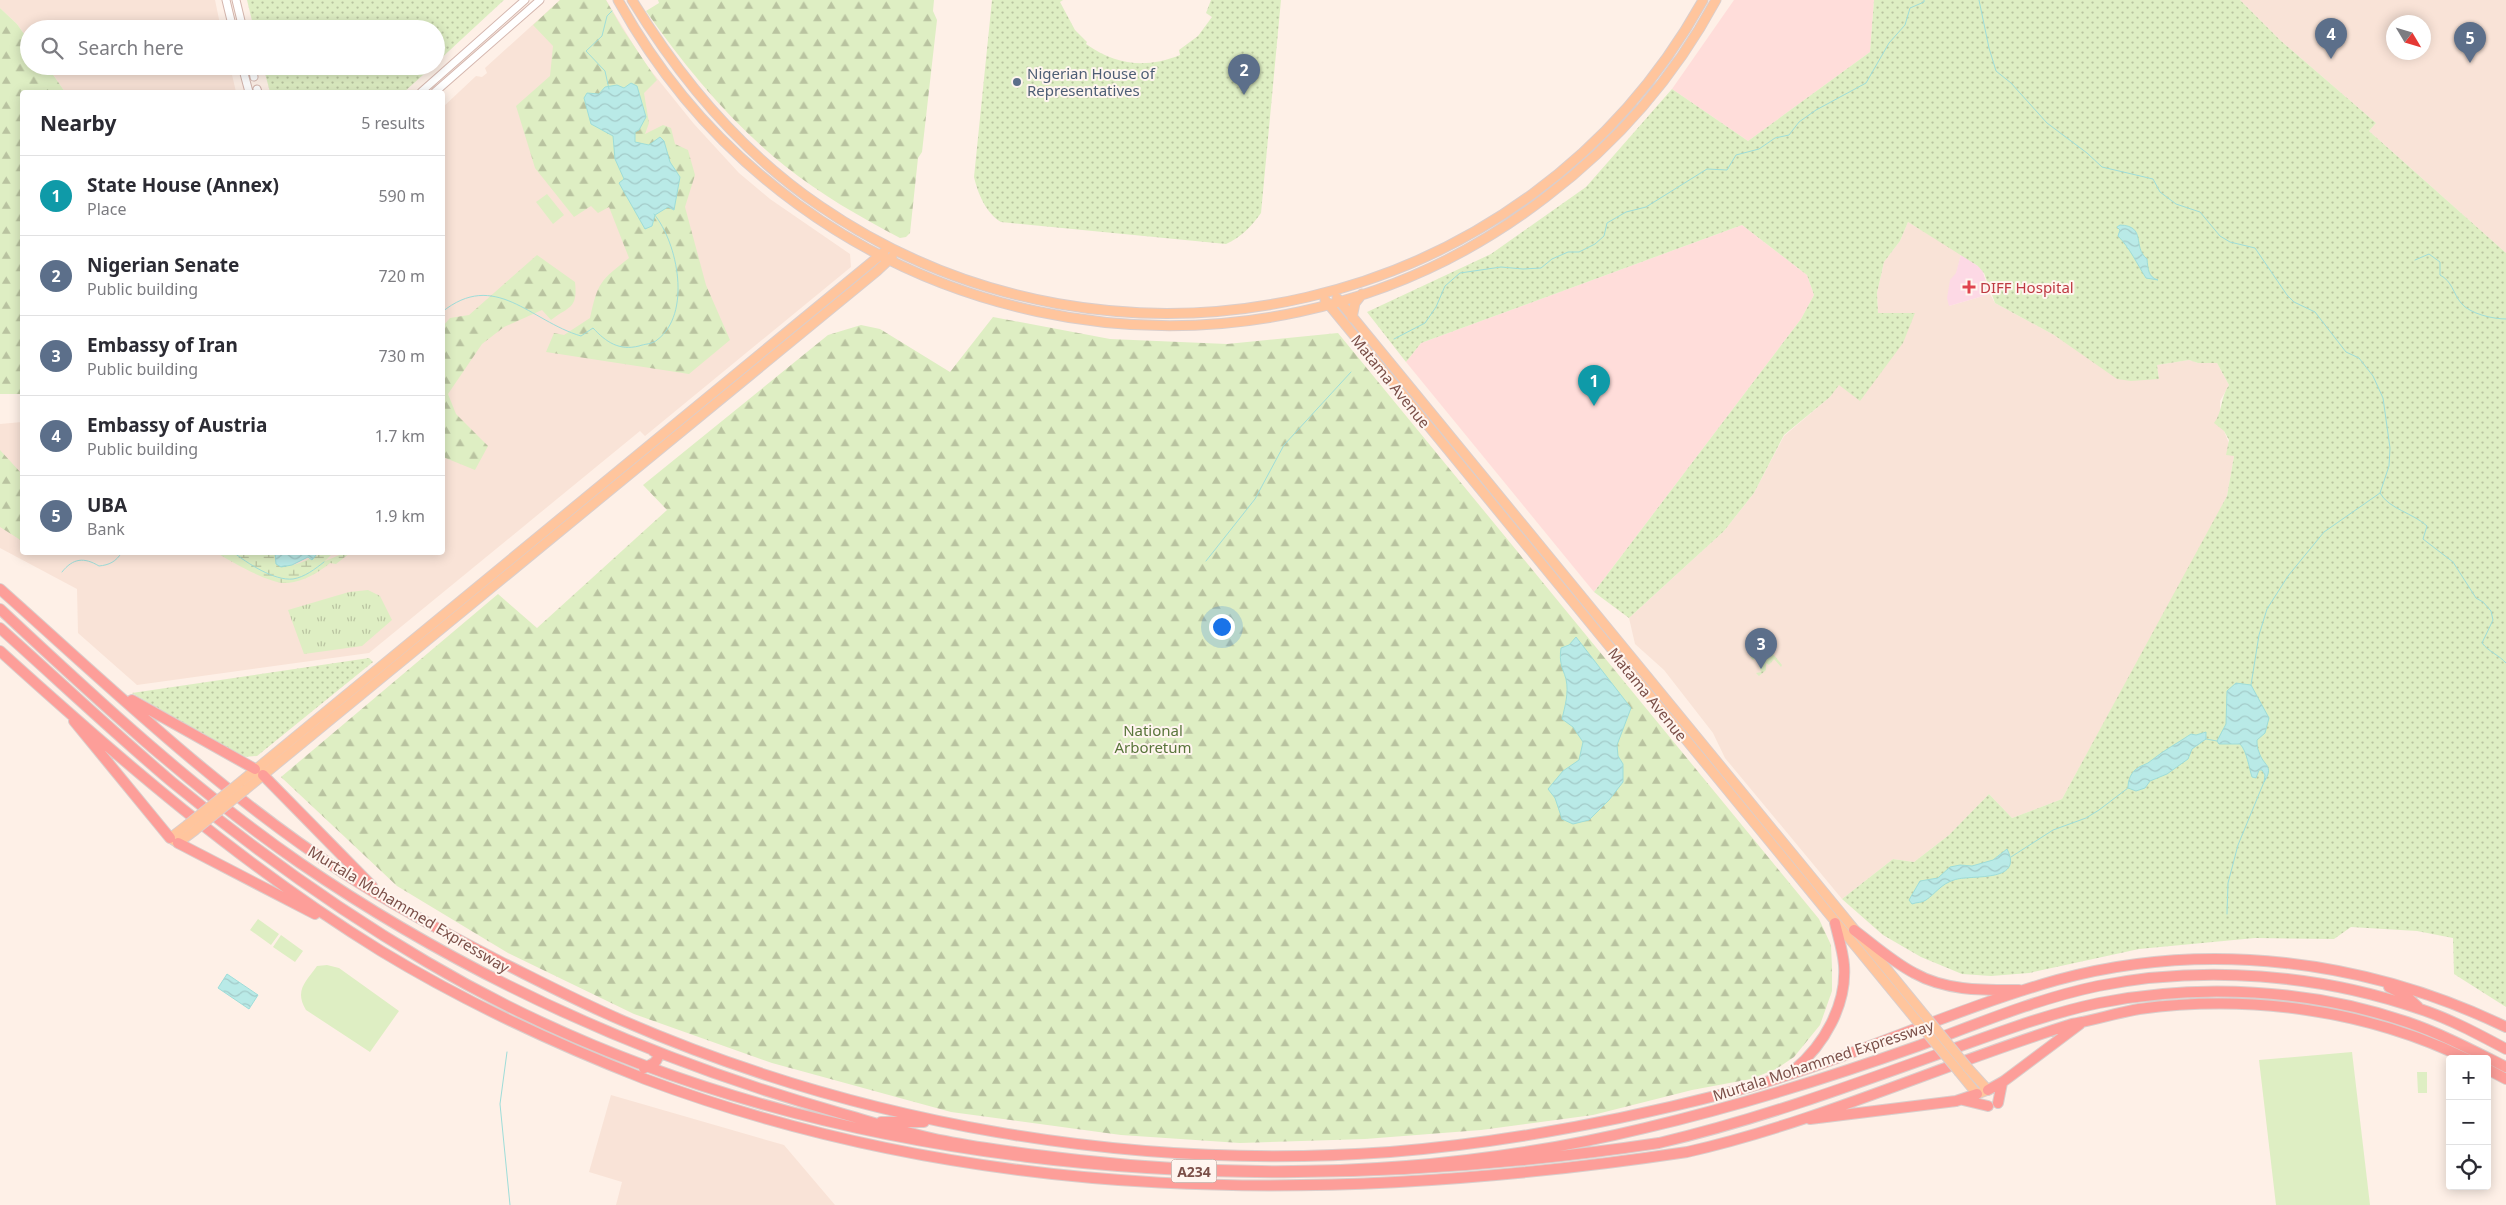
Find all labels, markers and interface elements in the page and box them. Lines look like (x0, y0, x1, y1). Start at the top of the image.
north arrow (2386, 15, 2431, 60)
pin: 4 (2315, 18, 2347, 59)
search box (20, 20, 445, 75)
pin: 5 (2454, 22, 2486, 63)
icon: search (38, 34, 66, 62)
text: Search here (78, 35, 184, 61)
pin: 2 (1228, 54, 1260, 95)
place label: Nigerian House of Representatives (1027, 63, 1156, 100)
marker: Nigerian House of Representatives (1011, 76, 1023, 88)
text: Nearby (40, 109, 116, 137)
text: 5 results (361, 112, 425, 134)
text: State House (Annex) (87, 172, 279, 198)
text: 1 (51, 185, 61, 207)
text: 590 m (378, 185, 425, 207)
text: Place (87, 198, 127, 220)
text: Nigerian Senate (87, 252, 239, 278)
text: 2 (51, 265, 61, 287)
text: 720 m (378, 265, 425, 287)
place label: DIFF Hospital (1980, 277, 2074, 297)
text: Public building (87, 278, 198, 300)
marker: DIFF Hospital (1962, 280, 1976, 294)
street label: Matama Avenue (1347, 330, 1435, 432)
text: Embassy of Iran (87, 332, 238, 358)
text: 3 (51, 345, 61, 367)
text: 730 m (378, 345, 425, 367)
text: Public building (87, 358, 198, 380)
pin: 1 (1578, 365, 1610, 406)
text: Embassy of Austria (87, 412, 267, 438)
text: 4 (51, 425, 61, 447)
text: 1.7 km (375, 425, 425, 447)
text: Public building (87, 438, 198, 460)
text: UBA (87, 492, 127, 518)
text: 5 (51, 505, 61, 527)
text: 1.9 km (375, 505, 425, 527)
text: Bank (87, 518, 125, 540)
your location (1209, 614, 1235, 640)
pin: 3 (1745, 628, 1777, 669)
street label: Matama Avenue (1604, 643, 1692, 745)
park label: National Arboretum (1114, 720, 1192, 757)
street label: Murtala Mohammed Expressway (305, 841, 514, 977)
street label: Murtala Mohammed Expressway (1710, 1015, 1936, 1105)
map controls (2446, 1055, 2491, 1190)
button: + (2446, 1055, 2491, 1100)
button: − (2446, 1100, 2491, 1145)
button: locate (2446, 1145, 2491, 1190)
road number: A234 (1172, 1160, 1216, 1182)

